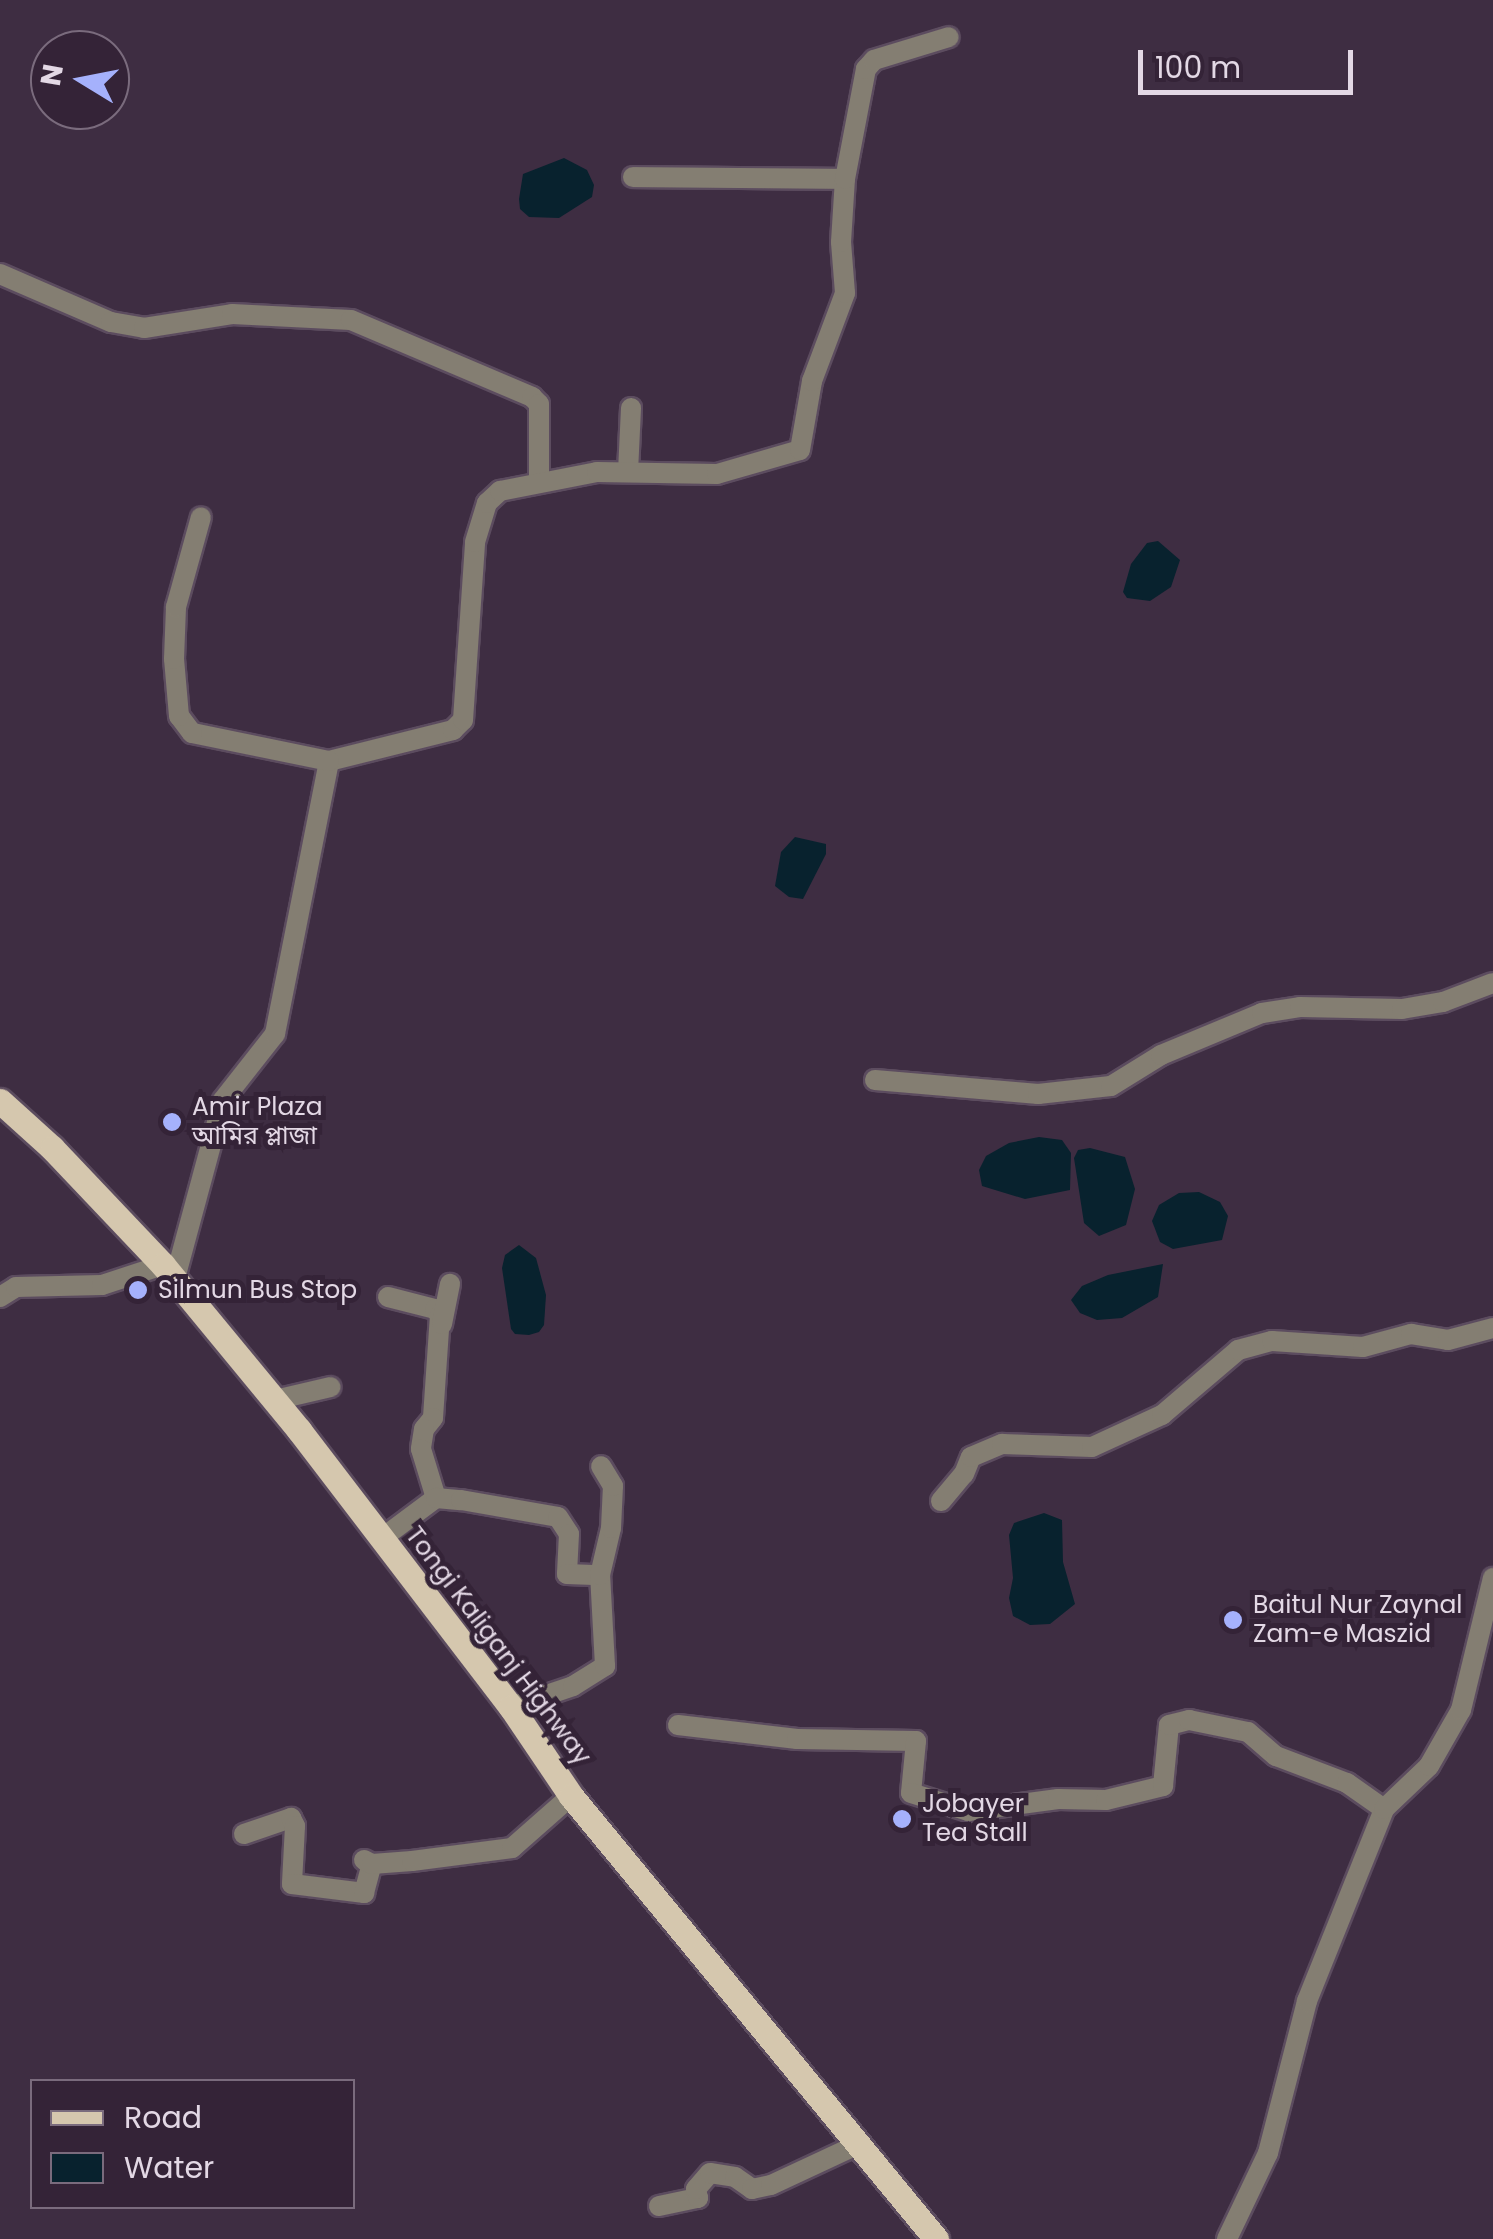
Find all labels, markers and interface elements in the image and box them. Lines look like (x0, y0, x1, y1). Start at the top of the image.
north arrow (30, 30, 130, 130)
scale bar (1143, 30, 1358, 92)
text: 100 m (1155, 46, 1241, 89)
text: N (31, 61, 73, 89)
place label: Amir Plaza আমির প্লাজা (192, 1093, 323, 1152)
marker: Amir Plaza আমির প্লাজা (161, 1111, 183, 1133)
place label: Silmun Bus Stop (158, 1275, 357, 1305)
marker: Silmun Bus Stop (127, 1279, 149, 1301)
street label: Tongi Kaliganj Highway (399, 1521, 597, 1771)
place label: Baitul Nur Zaynal Zam-e Maszid (1253, 1591, 1462, 1650)
marker: Baitul Nur Zaynal Zam-e Maszid (1222, 1609, 1244, 1631)
place label: Jobayer Tea Stall (922, 1790, 1028, 1849)
marker: Jobayer Tea Stall (891, 1808, 913, 1830)
legend (30, 2079, 355, 2209)
text: Road (124, 2096, 202, 2139)
text: Water (124, 2146, 214, 2189)

